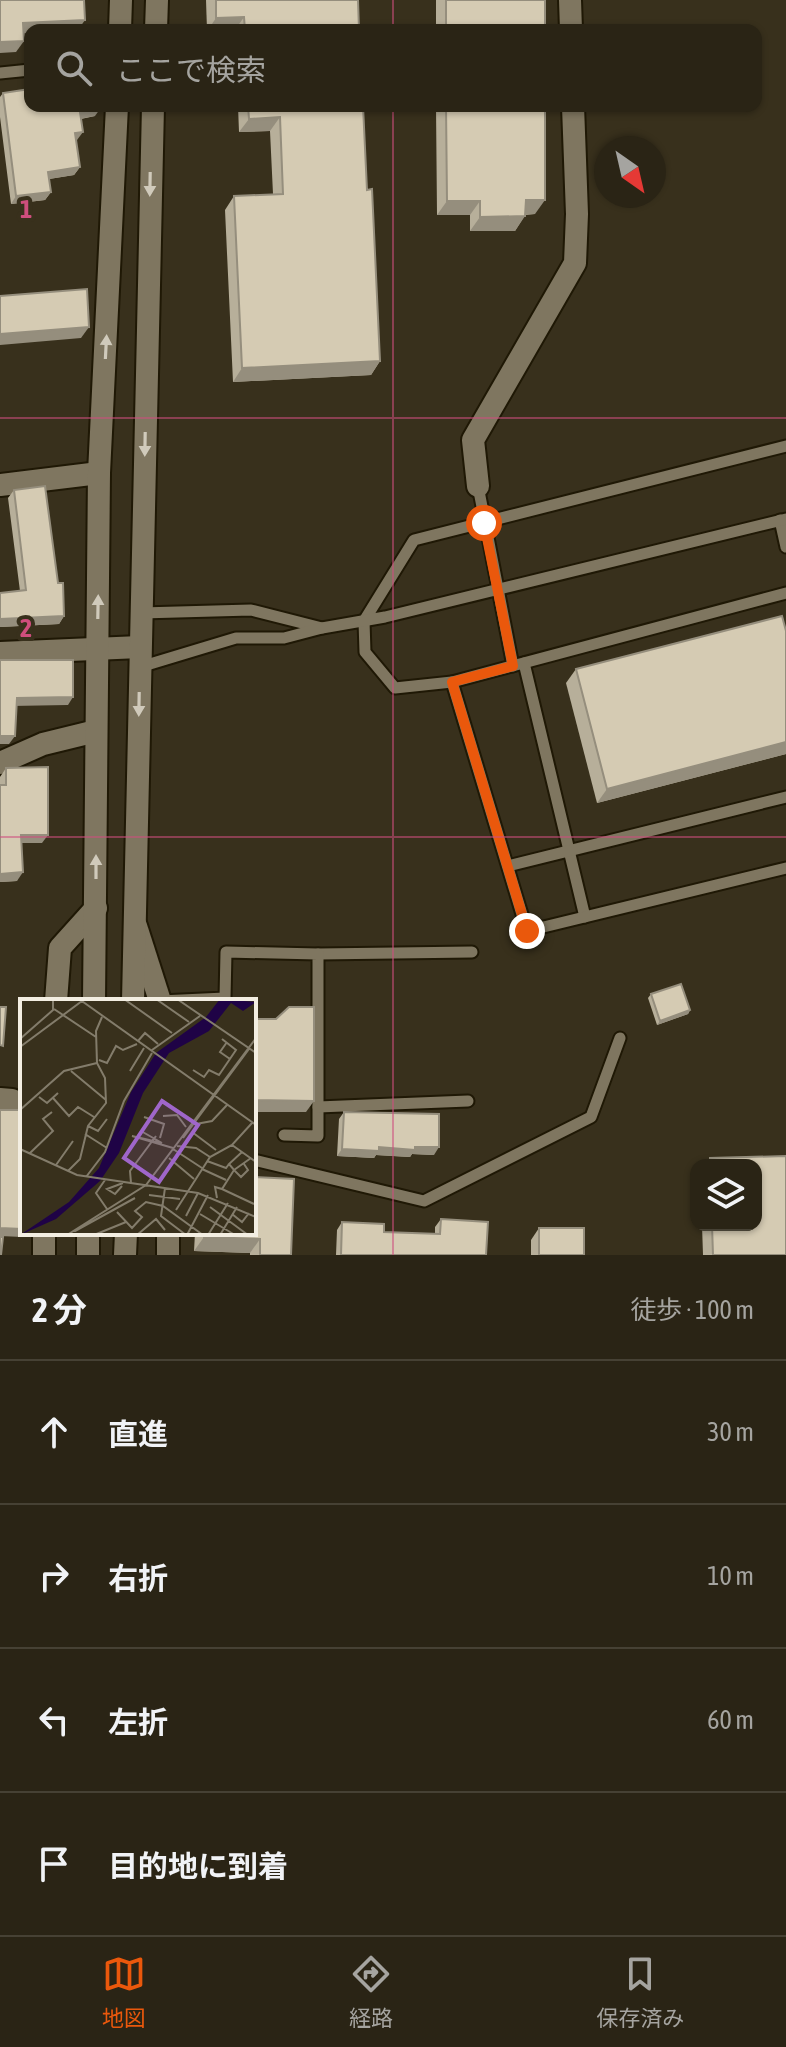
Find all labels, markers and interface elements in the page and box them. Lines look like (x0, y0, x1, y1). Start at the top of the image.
search box (24, 24, 762, 112)
icon: search (52, 46, 96, 90)
text: ここで検索 (116, 53, 266, 87)
north arrow (594, 136, 666, 208)
one-way arrow (144, 172, 156, 197)
text: 1 (20, 194, 32, 224)
one-way arrow (99, 334, 112, 359)
one-way arrow (138, 432, 151, 457)
route start (466, 505, 502, 541)
one-way arrow (92, 594, 104, 619)
text: 2 (20, 613, 32, 643)
one-way arrow (133, 692, 145, 717)
one-way arrow (90, 854, 102, 879)
route end (509, 913, 545, 949)
inset map (20, 999, 256, 1235)
map controls (690, 1159, 762, 1231)
button: layers (690, 1159, 762, 1231)
text: 2 分 (32, 1290, 87, 1329)
text: 徒歩 · 100 m (630, 1295, 754, 1325)
icon: ahead (32, 1410, 76, 1454)
text: 直進 (108, 1417, 168, 1451)
text: 30 m (707, 1417, 754, 1447)
icon: right (32, 1554, 76, 1598)
text: 右折 (108, 1561, 168, 1595)
text: 10 m (707, 1561, 754, 1591)
icon: left (32, 1698, 76, 1742)
text: 左折 (108, 1705, 168, 1739)
text: 60 m (707, 1705, 754, 1735)
icon: arrive (32, 1842, 76, 1886)
text: 目的地に到着 (108, 1849, 288, 1883)
tab: 地図 (102, 1952, 146, 2032)
tab: 経路 (349, 1952, 393, 2032)
tab: 保存済み (596, 1952, 684, 2032)

